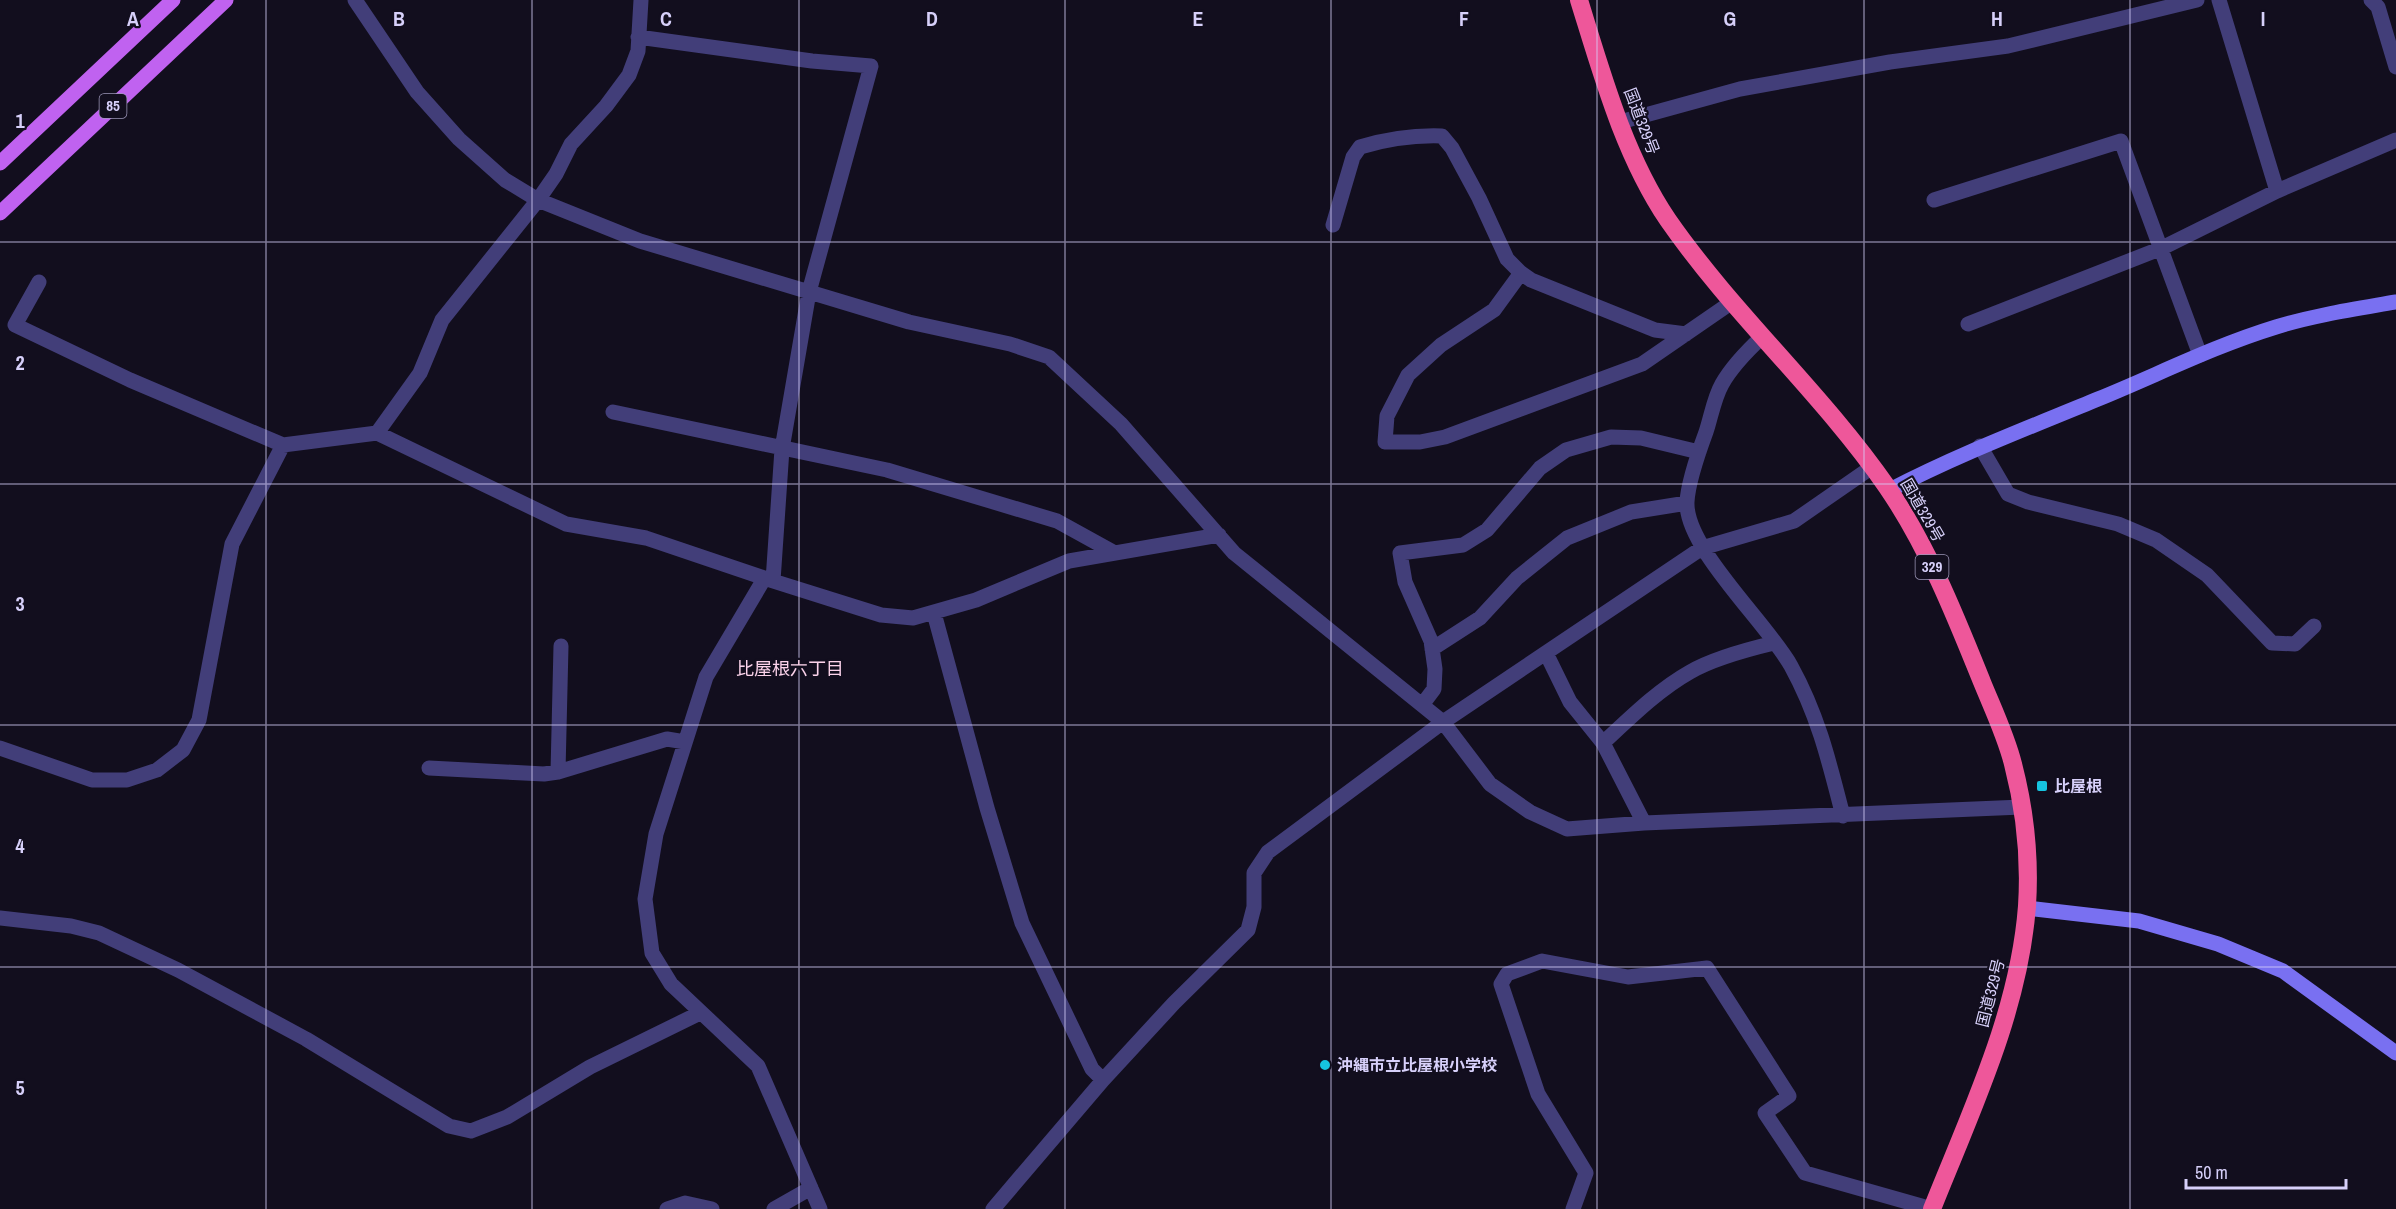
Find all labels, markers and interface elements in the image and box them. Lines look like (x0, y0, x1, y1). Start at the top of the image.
text: A (127, 5, 139, 32)
text: B (393, 5, 405, 32)
text: C (660, 5, 672, 32)
text: D (926, 5, 938, 32)
text: E (1193, 5, 1204, 32)
text: F (1459, 5, 1469, 32)
text: G (1724, 5, 1736, 32)
text: H (1991, 5, 2003, 32)
text: I (2261, 5, 2265, 32)
street label: 国道329号 (1619, 84, 1665, 158)
road number: 85 (100, 94, 126, 118)
text: 1 (15, 107, 25, 134)
text: 2 (15, 349, 25, 376)
street label: 国道329号 (1896, 474, 1950, 546)
road number: 329 (1916, 555, 1948, 579)
text: 3 (15, 590, 25, 617)
district label: 比屋根六丁目 (736, 656, 844, 681)
place label: 比屋根 (2054, 775, 2102, 797)
marker: 比屋根 (2035, 779, 2049, 793)
text: 4 (15, 832, 25, 859)
street label: 国道329号 (1971, 956, 2009, 1030)
place label: 沖縄市立比屋根小学校 (1337, 1054, 1497, 1076)
marker: 沖縄市立比屋根小学校 (1318, 1058, 1332, 1072)
text: 5 (15, 1074, 25, 1101)
scale bar (2186, 1152, 2346, 1190)
text: 50 m (2195, 1160, 2228, 1185)

